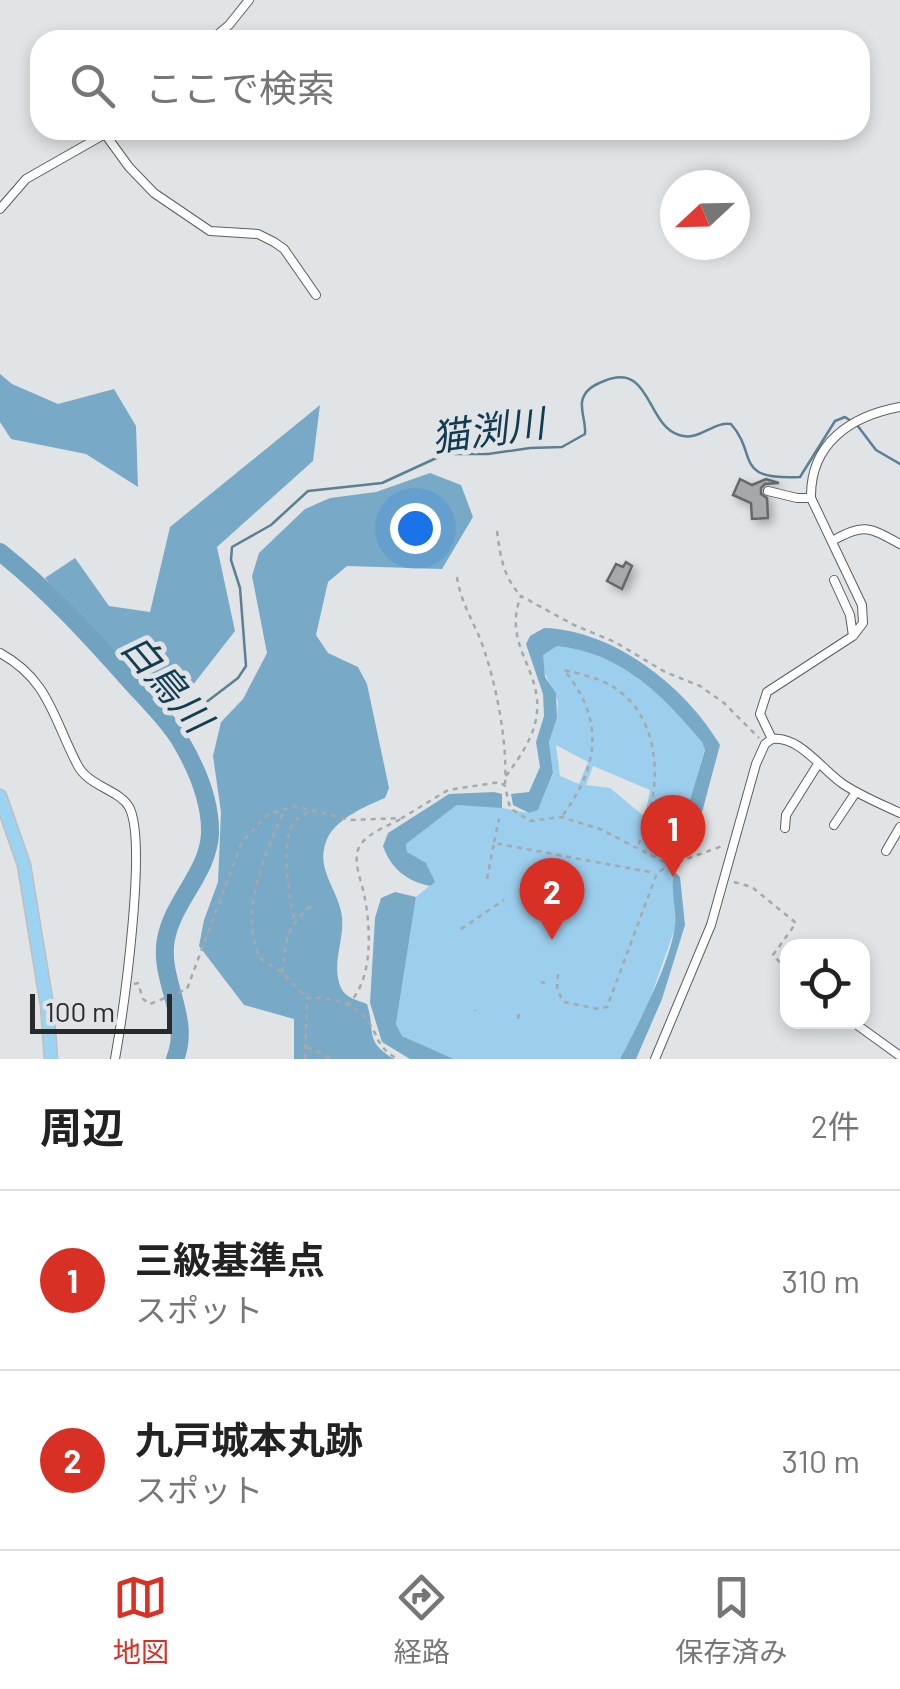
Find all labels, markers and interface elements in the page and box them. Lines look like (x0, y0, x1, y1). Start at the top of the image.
search box (30, 30, 870, 140)
icon: search (65, 58, 120, 113)
text: ここで検索 (145, 64, 335, 110)
north arrow (660, 170, 750, 260)
water label: 猫渕川 (428, 398, 551, 460)
your location (390, 503, 441, 554)
water label: 白鳥川 (113, 623, 224, 743)
pin: 1 (640, 794, 706, 877)
pin: 2 (520, 858, 584, 940)
map controls (780, 939, 870, 1029)
button: locate (780, 939, 870, 1029)
scale bar (30, 989, 172, 1034)
text: 100 m (45, 994, 115, 1028)
text: 周辺 (40, 1101, 124, 1151)
text: 2件 (811, 1106, 860, 1144)
text: 三級基準点 (135, 1236, 325, 1282)
text: 1 (67, 1261, 78, 1299)
text: 310 m (782, 1261, 860, 1299)
text: スポット (135, 1290, 263, 1328)
text: 九戸城本丸跡 (135, 1416, 363, 1462)
text: 2 (64, 1441, 81, 1479)
text: 310 m (782, 1441, 860, 1479)
text: スポット (135, 1470, 263, 1508)
tab: 地図 (113, 1570, 169, 1670)
tab: 経路 (394, 1570, 450, 1670)
tab: 保存済み (675, 1570, 787, 1670)

